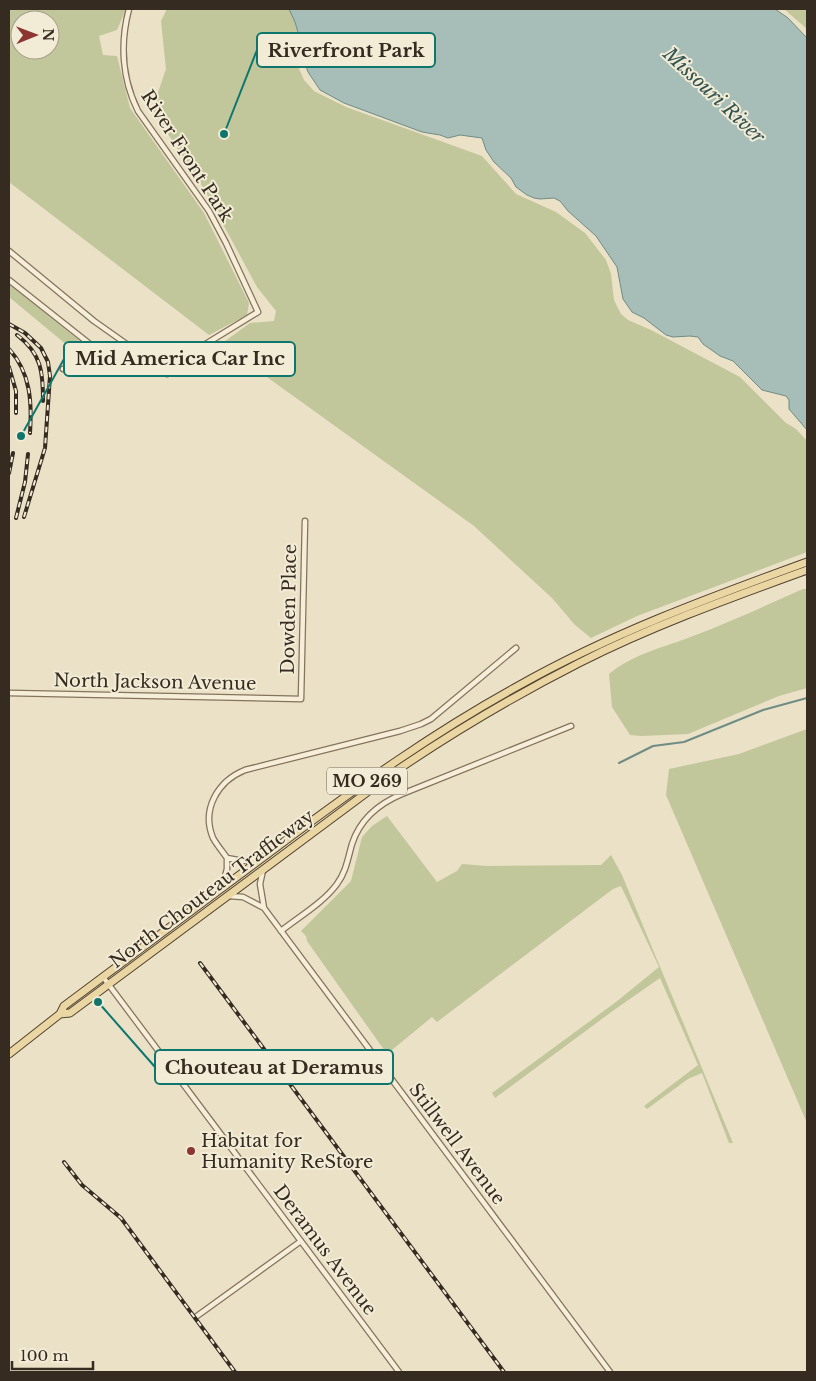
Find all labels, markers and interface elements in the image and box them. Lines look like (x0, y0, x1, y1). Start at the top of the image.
north arrow (10, 10, 60, 60)
text: N (39, 28, 57, 42)
callout: Riverfront Park (257, 33, 435, 67)
text: Riverfront Park (267, 39, 425, 62)
water label: Missouri River (658, 42, 770, 149)
street label: River Front Park (136, 86, 238, 226)
callout: Mid America Car Inc (64, 342, 295, 376)
text: Mid America Car Inc (75, 347, 285, 370)
street label: Dowden Place (277, 544, 301, 674)
street label: North Jackson Avenue (53, 669, 257, 695)
road number: MO 269 (327, 768, 407, 794)
street label: North Chouteau Trafficway (106, 805, 319, 973)
callout: Chouteau at Deramus (155, 1050, 393, 1084)
text: Chouteau at Deramus (165, 1056, 383, 1079)
street label: Stillwell Avenue (404, 1079, 510, 1209)
place label: Habitat for Humanity ReStore (201, 1130, 373, 1173)
marker: Habitat for Humanity ReStore (185, 1145, 197, 1157)
street label: Deramus Avenue (269, 1181, 381, 1319)
scale bar (12, 1338, 94, 1370)
text: 100 m (20, 1346, 69, 1365)

